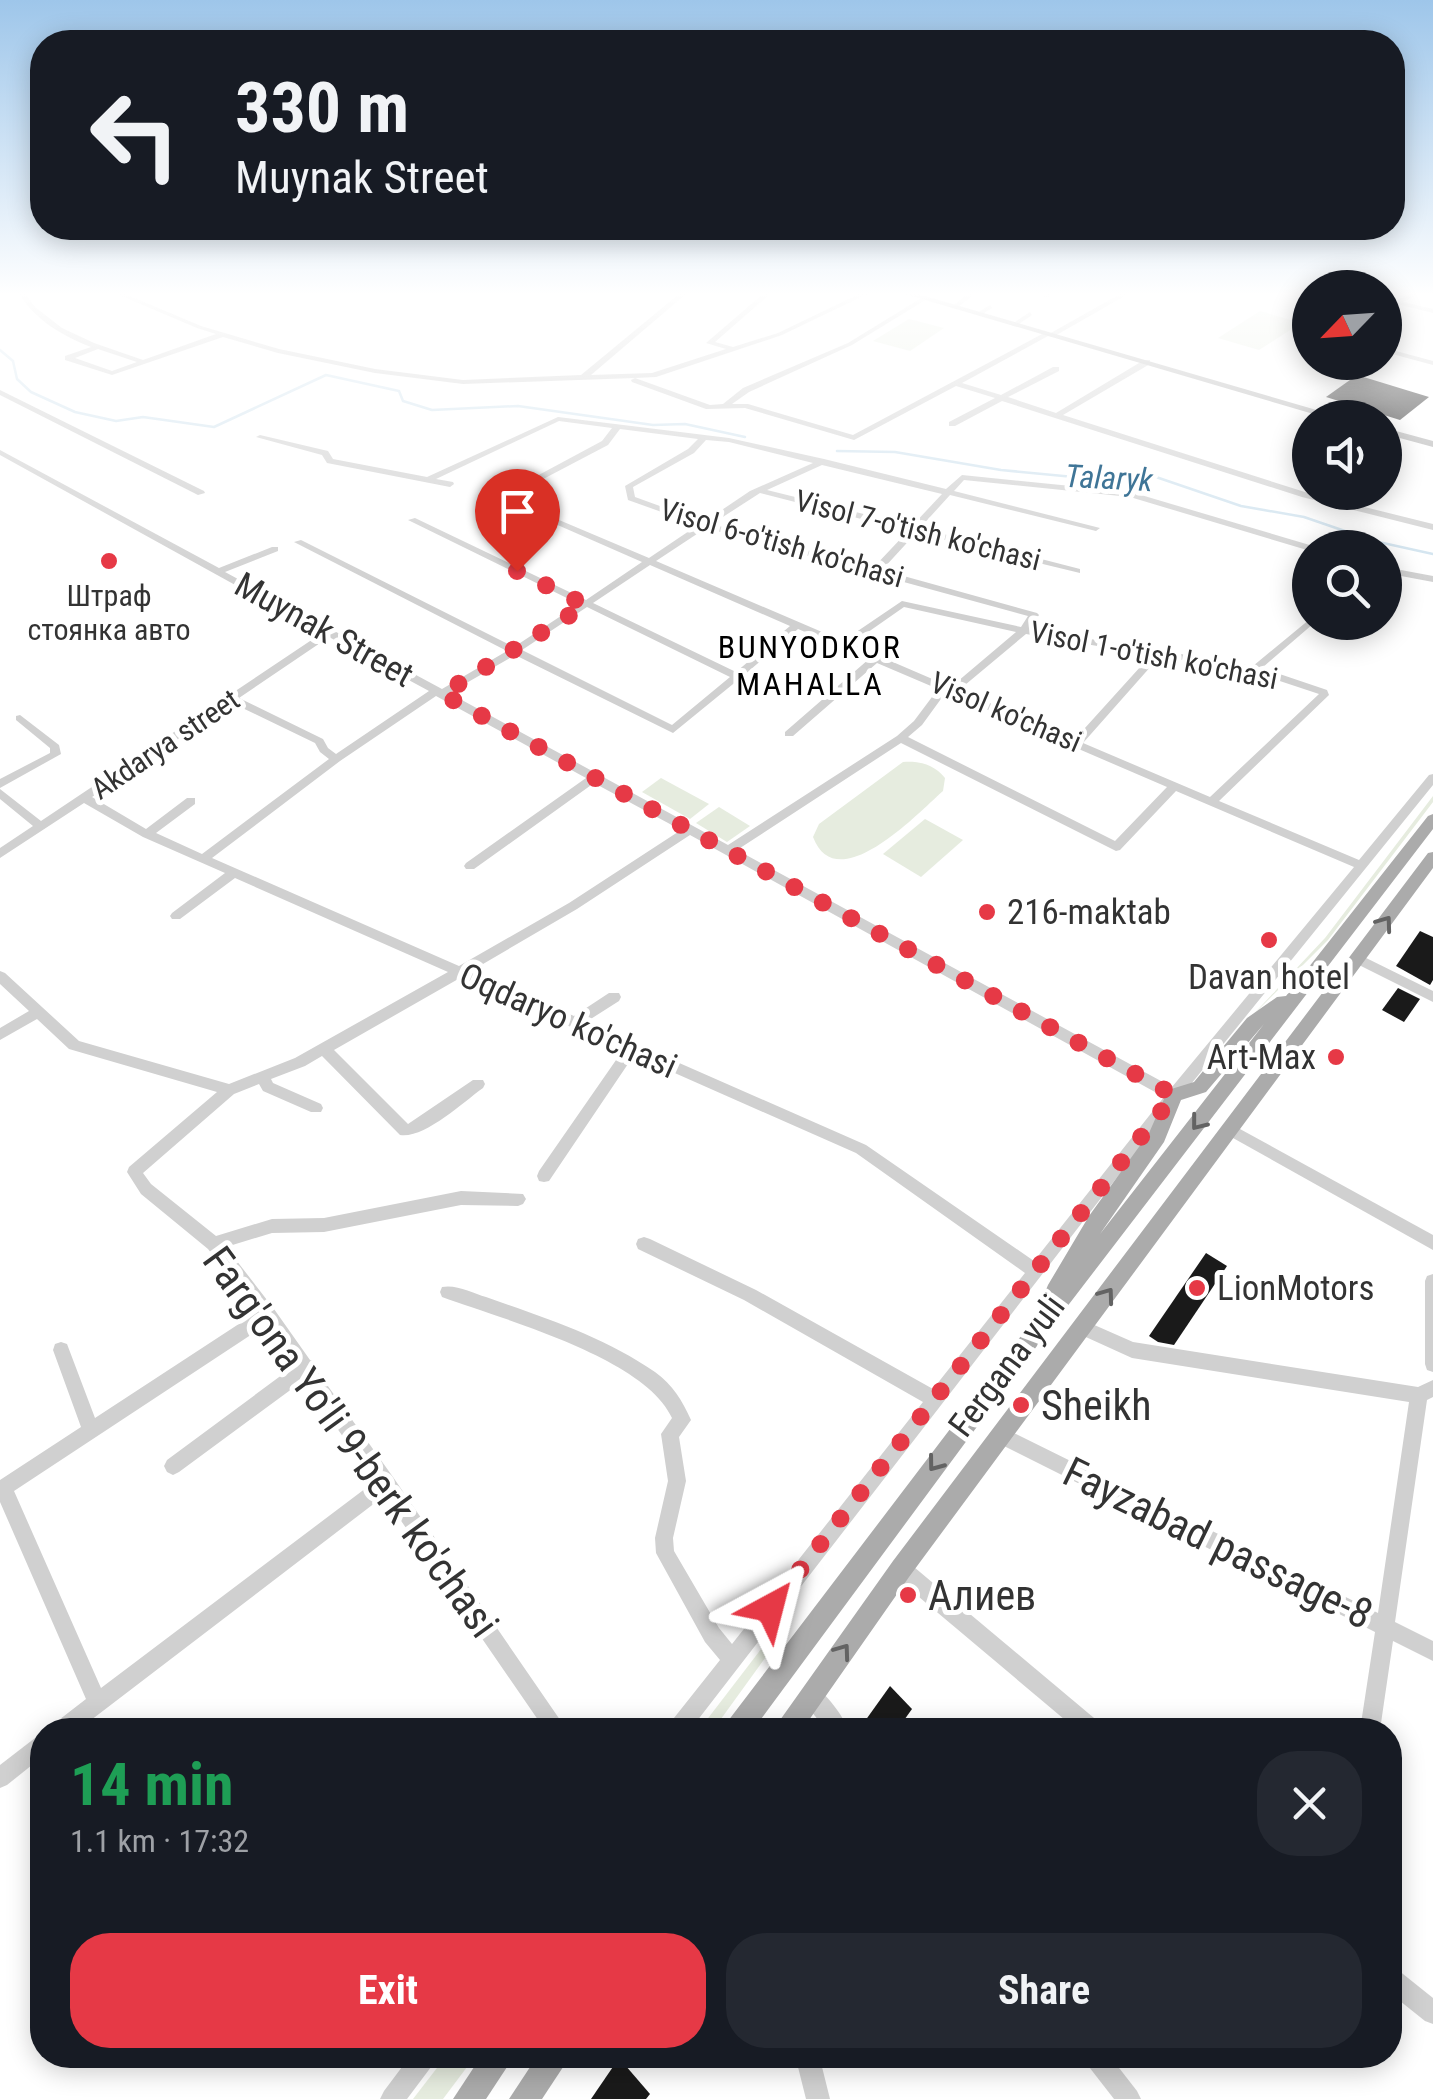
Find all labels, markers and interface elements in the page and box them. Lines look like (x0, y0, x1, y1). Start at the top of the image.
text: 330 m (235, 67, 409, 149)
icon: left (70, 70, 200, 200)
text: Muynak Street (235, 151, 489, 204)
north arrow (1292, 270, 1402, 380)
map controls (1292, 270, 1402, 640)
button: sound (1292, 400, 1402, 510)
water label: Talaryk (1064, 457, 1155, 499)
pin (475, 469, 560, 572)
street label: Visol 7-o'tish ko'chasi (792, 483, 1044, 577)
icon: arrive (490, 484, 545, 539)
street label: Visol 6-o'tish ko'chasi (656, 491, 908, 595)
button: search (1292, 530, 1402, 640)
marker: Штраф стоянка авто (98, 550, 120, 572)
street label: Muynak Street (228, 564, 420, 696)
place label: Штраф стоянка авто (28, 578, 190, 647)
street label: Visol 1-o'tish ko'chasi (1027, 614, 1281, 696)
district label: BUNYODKOR MAHALLA (718, 628, 902, 703)
street label: Visol ko'chasi (925, 665, 1087, 759)
street label: Akdarya street (84, 682, 246, 806)
place label: 216-maktab (1007, 892, 1171, 933)
marker: 216-maktab (976, 901, 998, 923)
one-way arrow (1373, 916, 1390, 934)
marker: Davan hotel (1258, 929, 1280, 951)
street label: Oqdaryo ko'chasi (453, 955, 683, 1087)
place label: Davan hotel (1188, 957, 1350, 998)
place label: Art-Max (1207, 1037, 1316, 1078)
marker: Art-Max (1325, 1046, 1347, 1068)
one-way arrow (1192, 1112, 1209, 1130)
street label: Farg'ona Yo'li 9-berk ko'chasi (193, 1237, 509, 1647)
place label: LionMotors (1217, 1268, 1374, 1309)
marker: LionMotors (1186, 1277, 1208, 1299)
street label: Fergana yuli (941, 1287, 1073, 1445)
one-way arrow (1095, 1288, 1112, 1306)
place label: Sheikh (1041, 1381, 1152, 1430)
marker: Sheikh (1010, 1394, 1032, 1416)
street label: Fayzabad passage-8 (1056, 1447, 1380, 1639)
one-way arrow (930, 1453, 947, 1471)
position arrow (718, 1556, 822, 1660)
place label: Алиев (928, 1571, 1036, 1620)
marker: Алиев (897, 1584, 919, 1606)
one-way arrow (831, 1644, 849, 1662)
text: 14 min (70, 1749, 234, 1820)
button: close (1257, 1751, 1362, 1856)
text: 1.1 km · 17:32 (70, 1822, 249, 1860)
button: Exit (70, 1933, 706, 2048)
button: Share (726, 1933, 1362, 2048)

